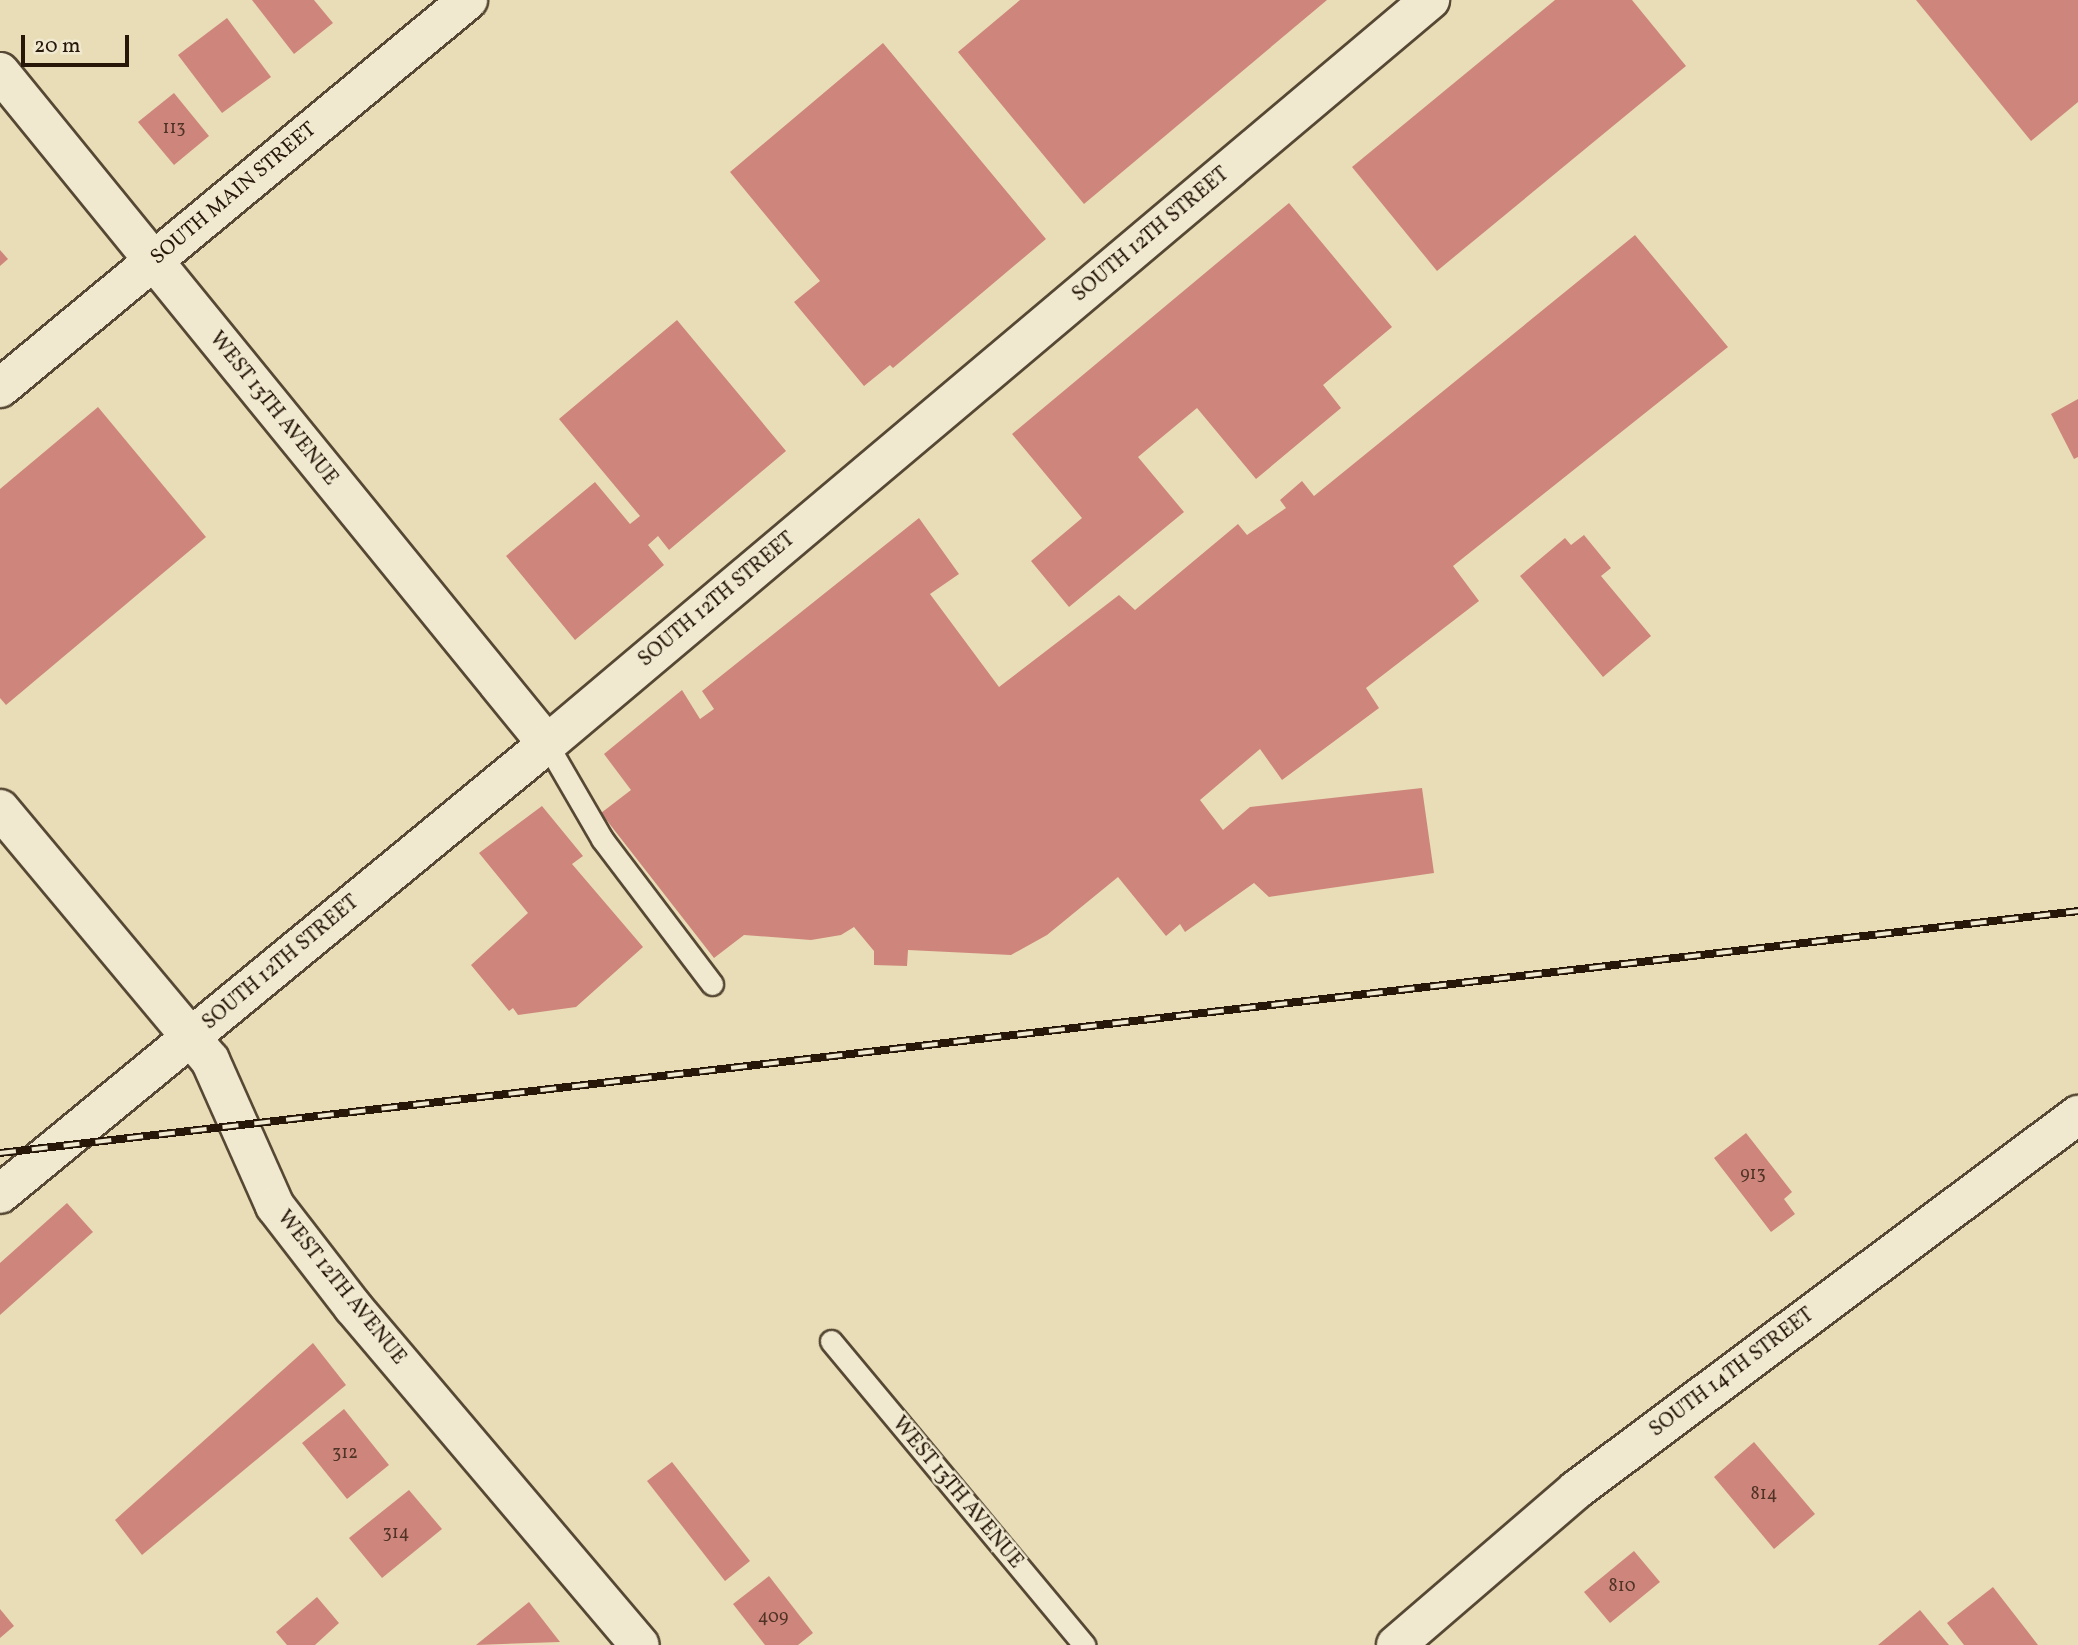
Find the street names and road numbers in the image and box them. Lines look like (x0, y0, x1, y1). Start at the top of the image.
street label: SOUTH MAIN STREET (146, 117, 322, 271)
street label: SOUTH 12TH STREET (1068, 162, 1234, 308)
street label: WEST 13TH AVENUE (203, 327, 343, 491)
street label: SOUTH 12TH STREET (634, 527, 800, 673)
street label: SOUTH 12TH STREET (198, 890, 364, 1036)
street label: WEST 12TH AVENUE (271, 1206, 411, 1370)
street label: SOUTH 14TH STREET (1645, 1303, 1819, 1443)
street label: WEST 13TH AVENUE (886, 1412, 1028, 1574)

